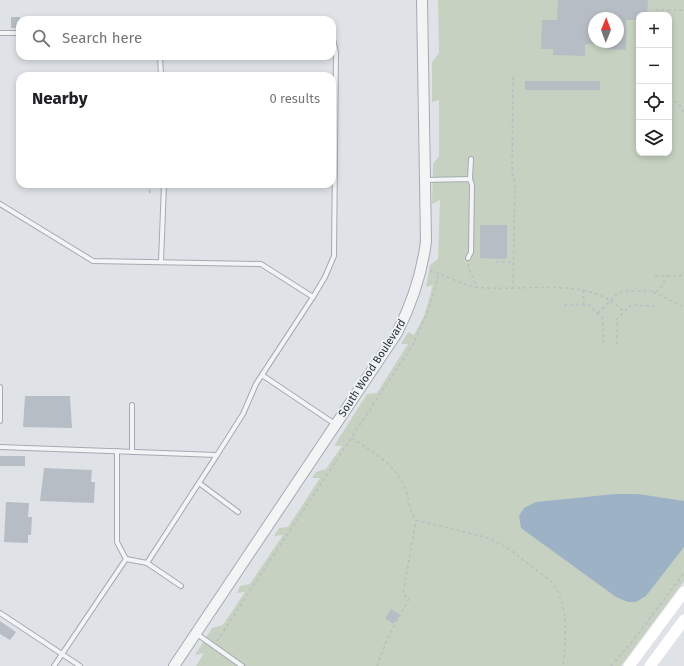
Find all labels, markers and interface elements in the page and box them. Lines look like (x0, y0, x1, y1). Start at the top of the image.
north arrow (588, 12, 624, 48)
map controls (636, 12, 672, 156)
button: + (636, 12, 672, 48)
search box (16, 16, 336, 60)
icon: search (30, 27, 52, 49)
text: Search here (62, 29, 142, 47)
button: − (636, 48, 672, 84)
button: locate (636, 84, 672, 120)
text: Nearby (32, 88, 87, 109)
text: 0 results (269, 91, 320, 106)
button: layers (636, 120, 672, 156)
street label: South Wood Boulevard (336, 317, 408, 419)

